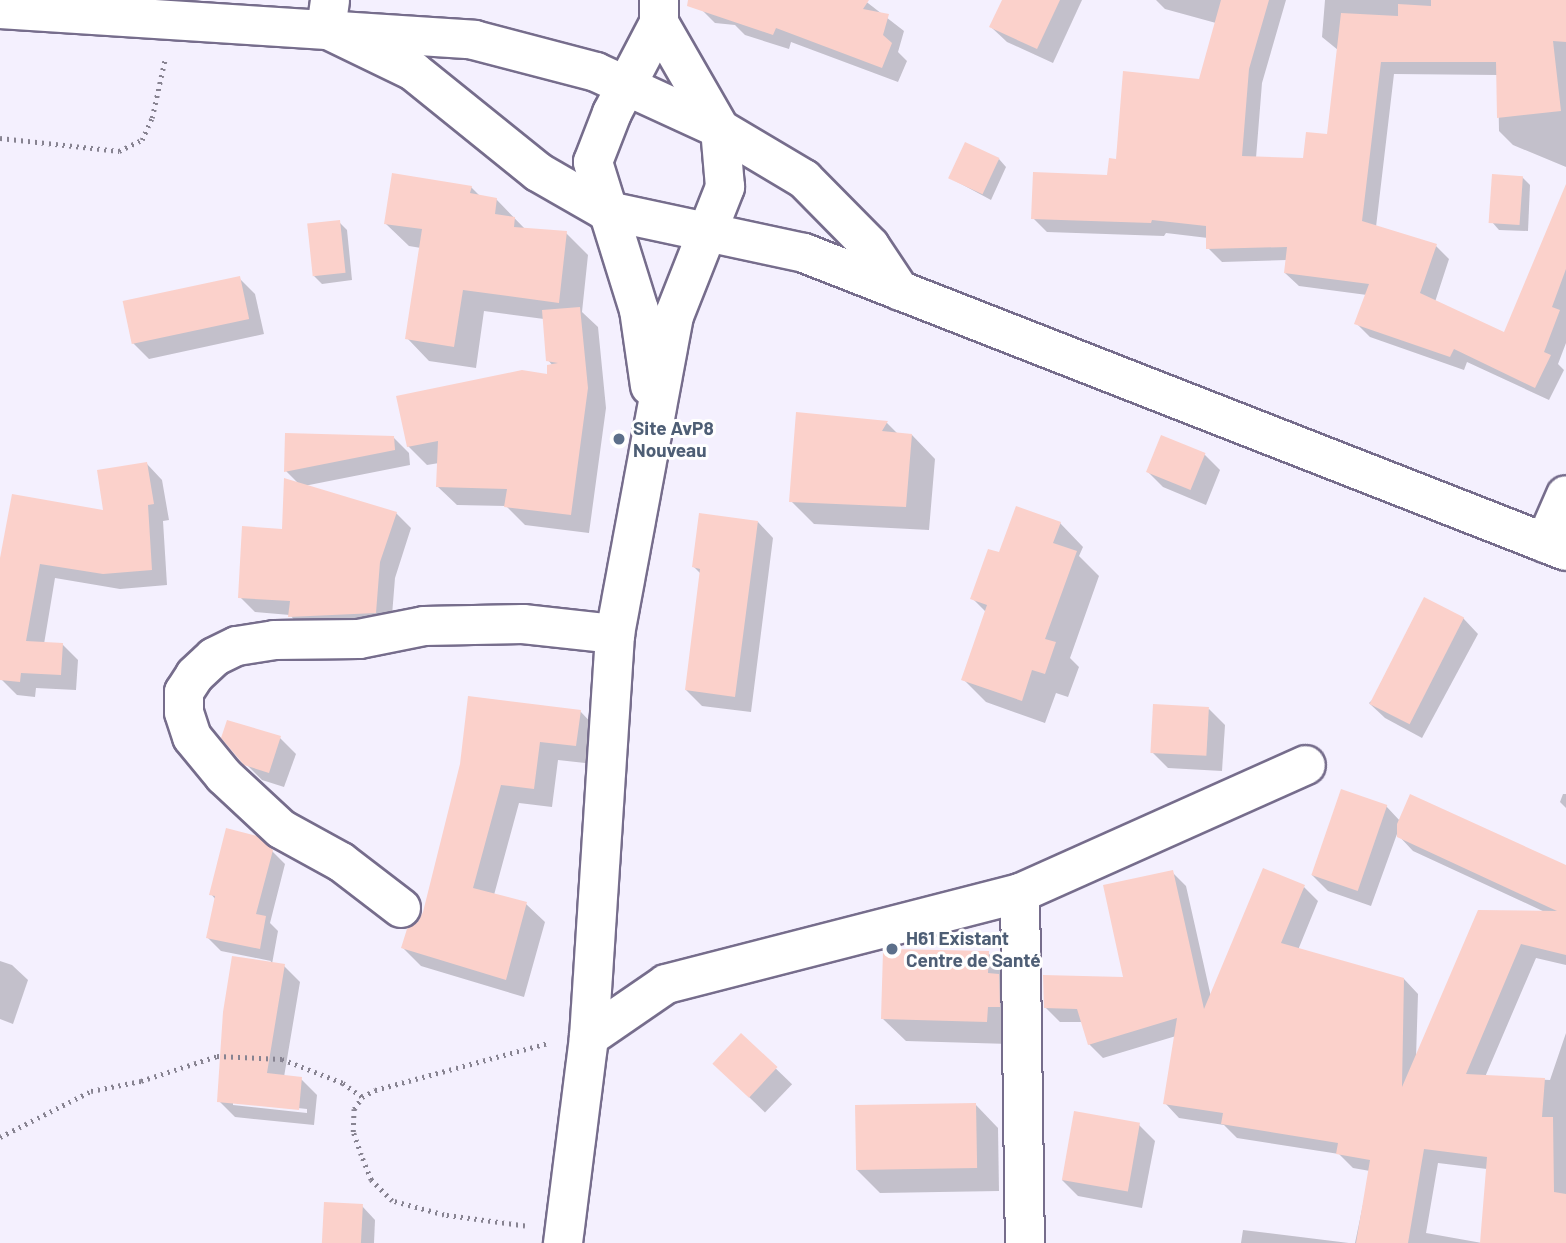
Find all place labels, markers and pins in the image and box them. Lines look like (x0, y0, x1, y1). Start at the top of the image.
place label: Site AvP8 Nouveau (633, 417, 714, 461)
marker: Site AvP8 Nouveau (611, 431, 627, 447)
place label: H61 Existant Centre de Santé (906, 927, 1041, 971)
marker: H61 Existant Centre de Santé (884, 941, 900, 957)

